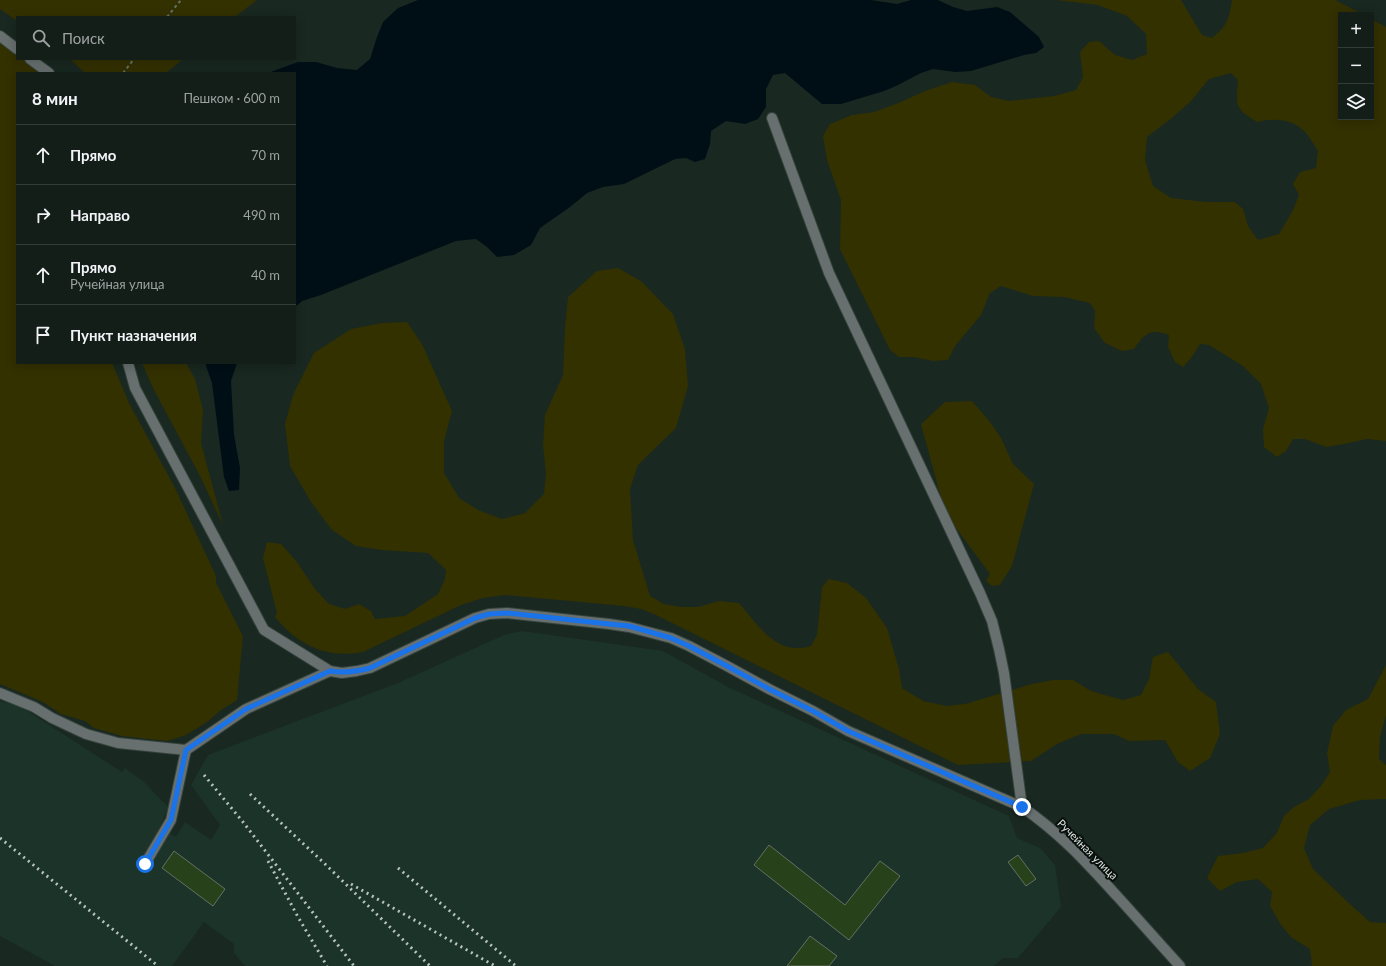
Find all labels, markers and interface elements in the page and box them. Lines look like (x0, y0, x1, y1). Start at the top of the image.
map controls (1338, 12, 1374, 120)
button: + (1338, 12, 1374, 48)
search box (16, 16, 296, 60)
icon: search (30, 27, 52, 49)
text: Поиск (62, 29, 105, 47)
button: − (1338, 48, 1374, 84)
button: layers (1338, 84, 1374, 120)
text: 8 мин (32, 88, 78, 109)
text: Пешком · 600 m (183, 90, 280, 106)
icon: ahead (32, 144, 54, 166)
text: Прямо (70, 146, 116, 164)
text: 70 m (251, 147, 280, 163)
icon: right (32, 204, 54, 226)
text: Направо (70, 206, 130, 224)
text: 490 m (243, 207, 280, 223)
text: Прямо (70, 258, 116, 276)
icon: ahead (32, 264, 54, 286)
text: 40 m (251, 267, 280, 283)
text: Ручейная улица (70, 276, 165, 292)
icon: arrive (32, 324, 54, 346)
text: Пункт назначения (70, 326, 197, 344)
route end (1013, 798, 1031, 816)
street label: Ручейная улица (1055, 816, 1121, 882)
route start (136, 855, 154, 873)

